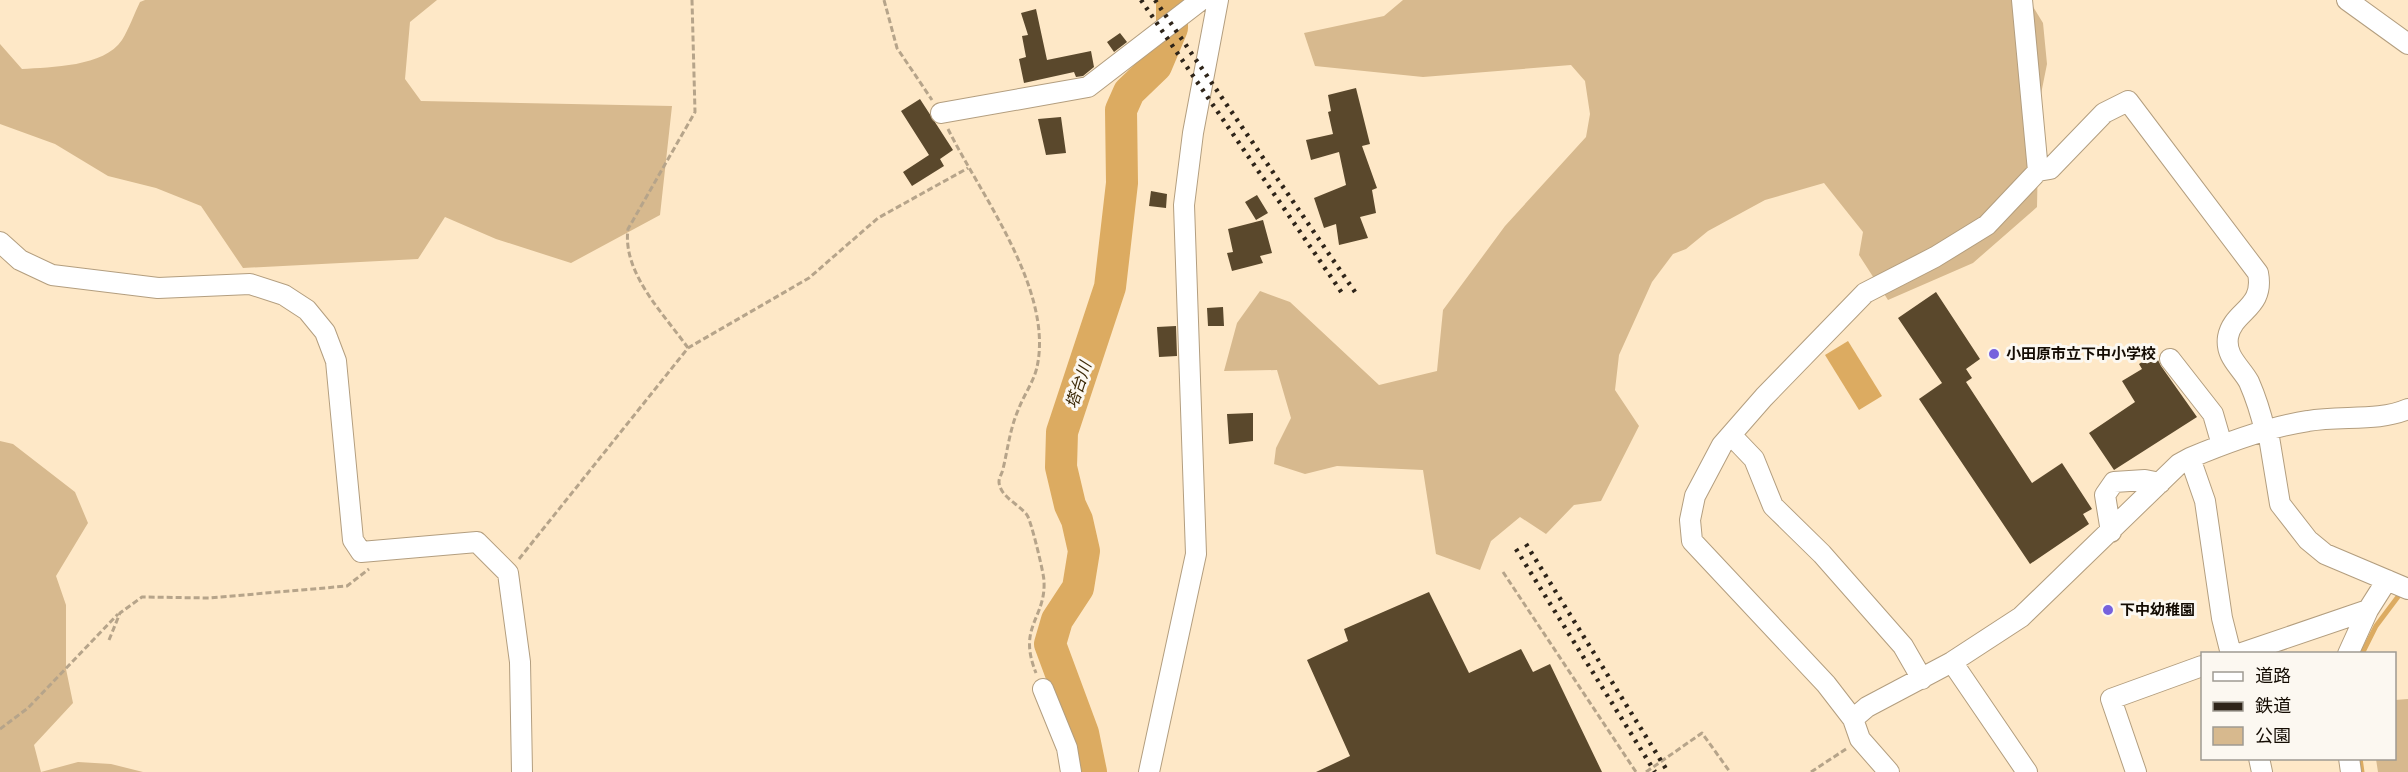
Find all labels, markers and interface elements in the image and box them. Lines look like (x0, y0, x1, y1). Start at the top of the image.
place label: 小田原市立下中小学校 (2006, 345, 2156, 363)
marker: 小田原市立下中小学校 (1987, 347, 2001, 361)
water label: 塔台川 (1062, 357, 1096, 411)
place label: 下中幼稚園 (2120, 601, 2195, 619)
marker: 下中幼稚園 (2101, 603, 2115, 617)
legend (2201, 652, 2396, 760)
text: 道路 (2255, 665, 2291, 686)
text: 鉄道 (2255, 695, 2291, 716)
text: 公園 (2255, 725, 2291, 746)

